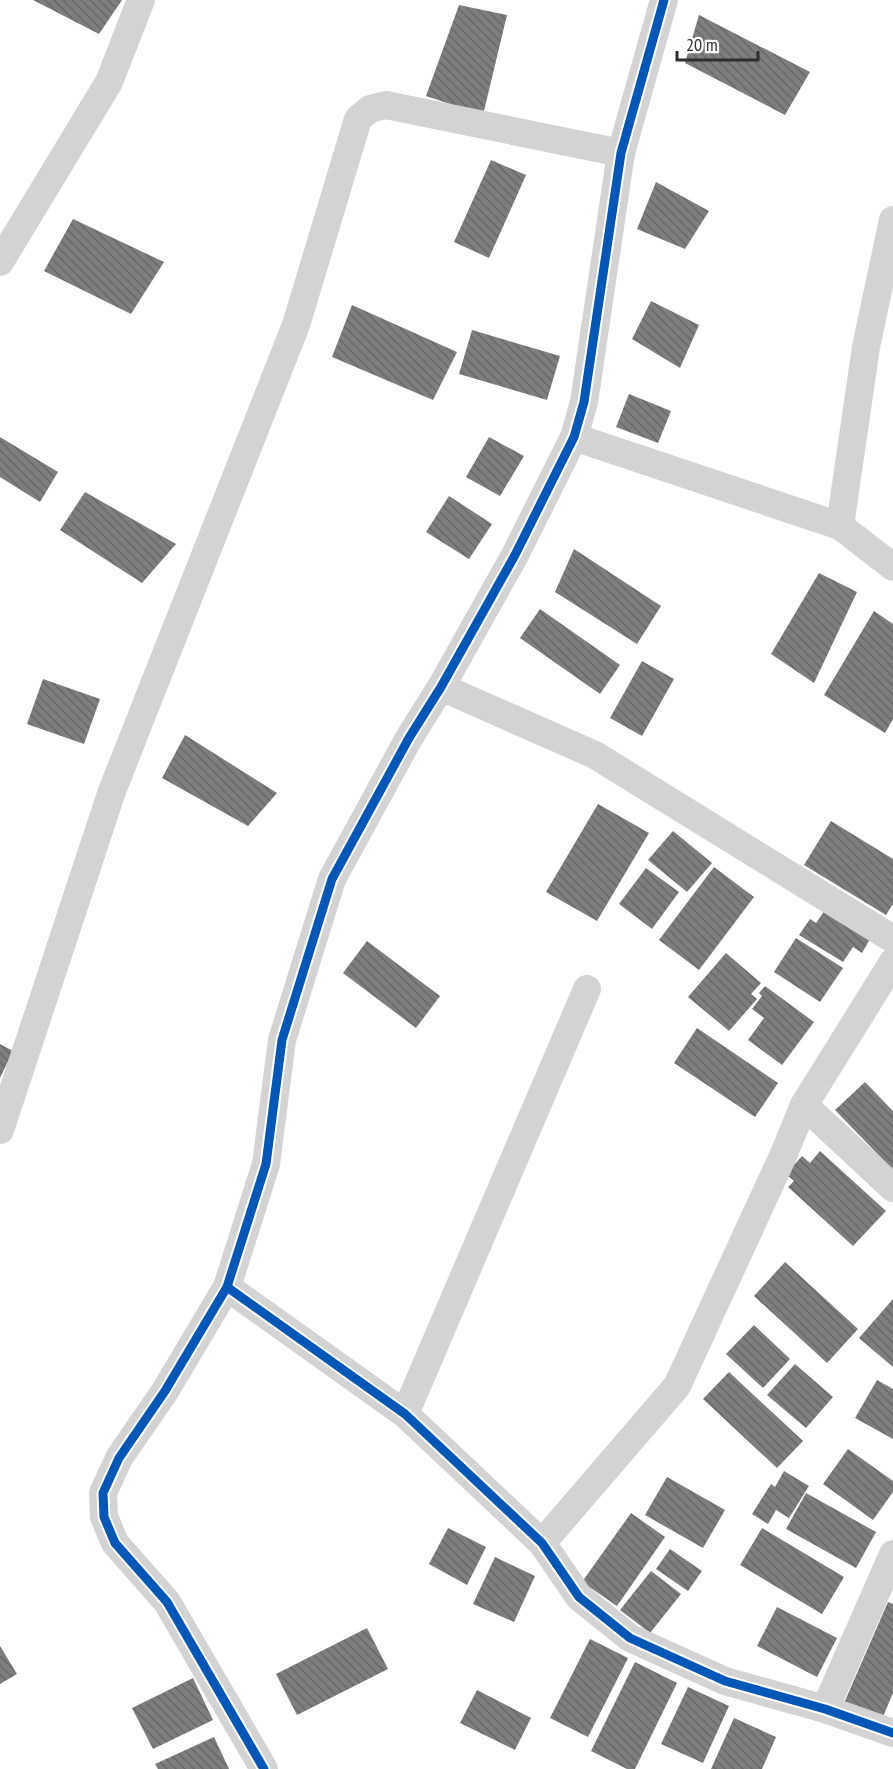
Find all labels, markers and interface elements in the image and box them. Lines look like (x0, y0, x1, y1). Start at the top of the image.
scale bar (677, 24, 758, 62)
text: 20 m (686, 33, 718, 56)

